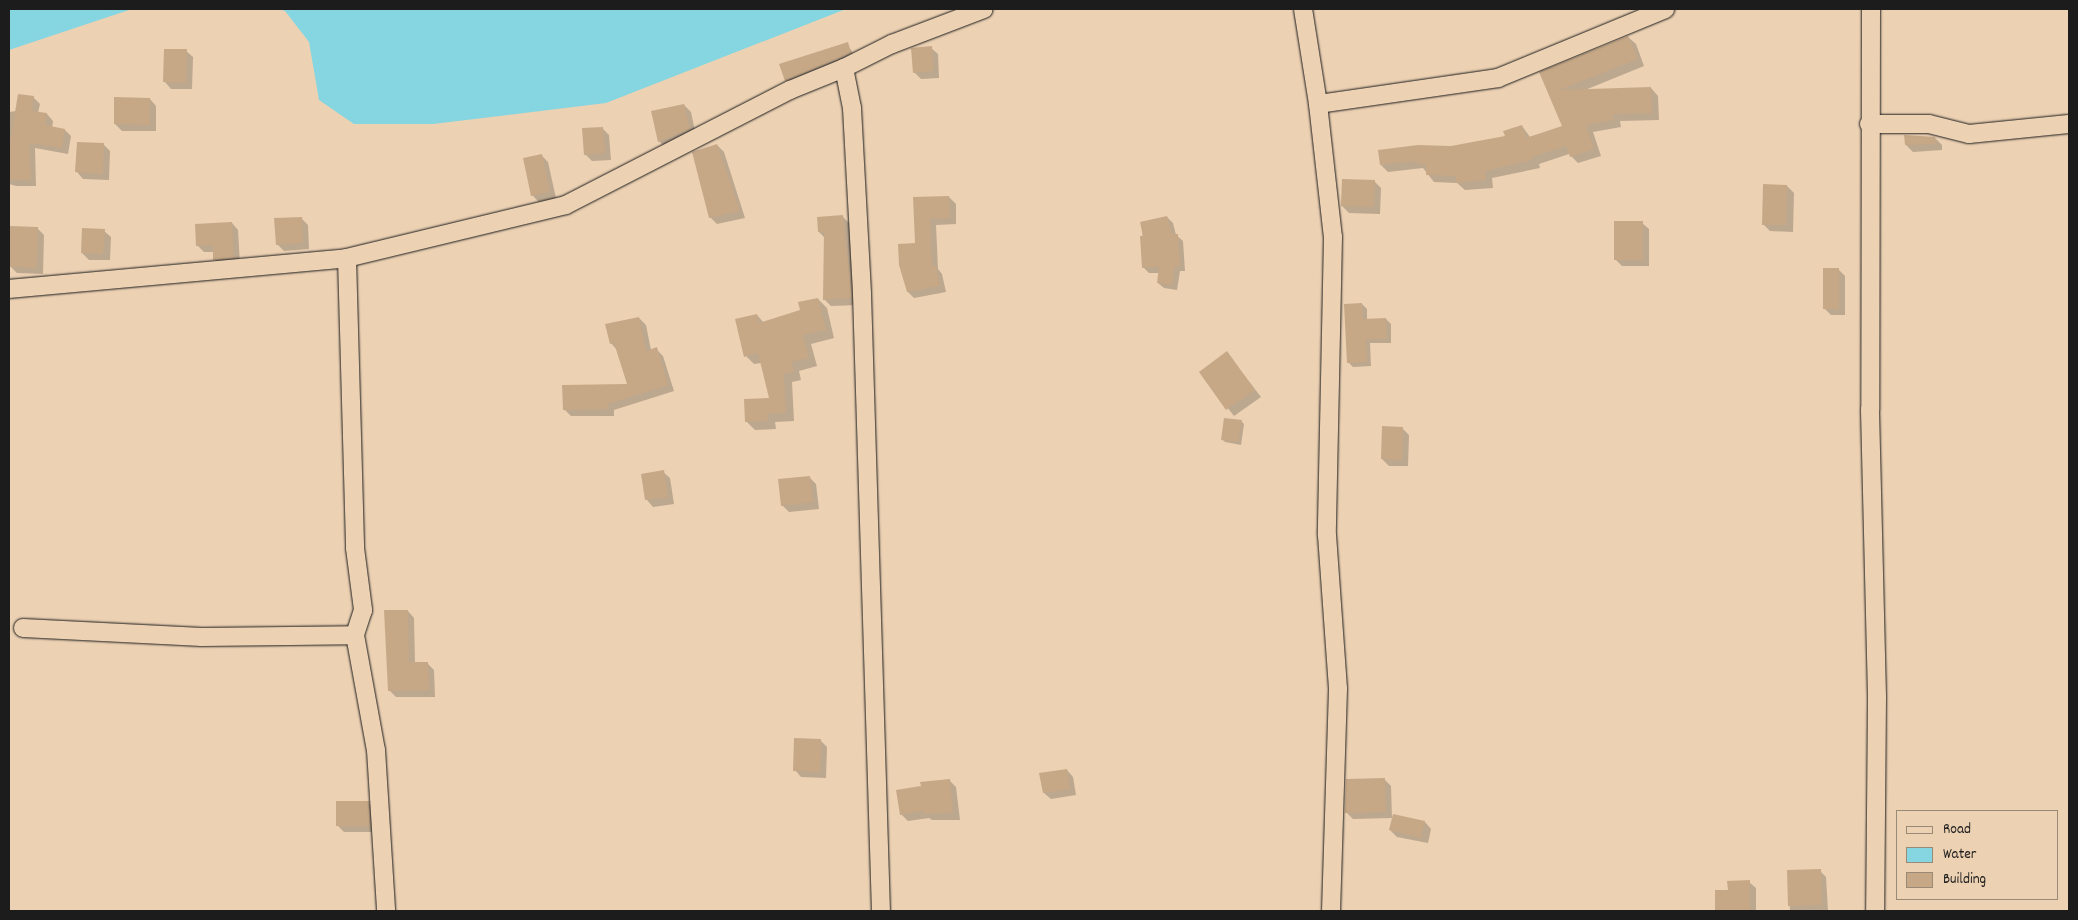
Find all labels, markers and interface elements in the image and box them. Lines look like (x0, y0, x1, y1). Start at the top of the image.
legend (1896, 810, 2058, 900)
text: Road (1943, 819, 1971, 841)
text: Water (1943, 844, 1976, 866)
text: Building (1943, 869, 1986, 891)

